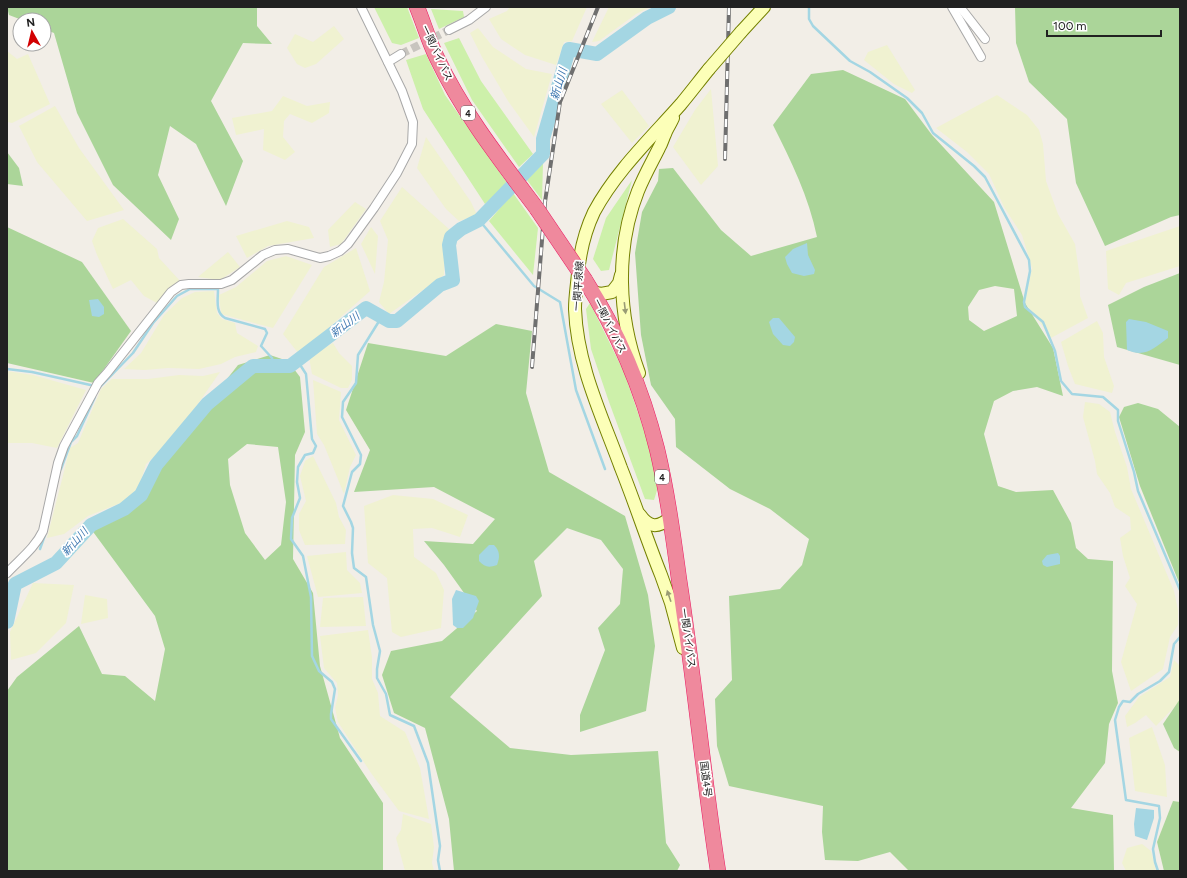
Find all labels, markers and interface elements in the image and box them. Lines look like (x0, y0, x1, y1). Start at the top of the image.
north arrow (12, 12, 52, 52)
scale bar (1047, 12, 1161, 38)
text: N (26, 16, 36, 30)
text: 100 m (1053, 19, 1087, 33)
street label: 一関バイパス (418, 23, 456, 83)
water label: 新山川 (548, 65, 570, 102)
road number: 4 (461, 106, 475, 120)
street label: 一関平泉線 (570, 261, 586, 311)
street label: 一関バイパス (591, 296, 629, 356)
one-way arrow (621, 302, 628, 314)
water label: 新山川 (328, 309, 363, 340)
road number: 4 (655, 470, 669, 484)
water label: 新山川 (59, 525, 92, 559)
one-way arrow (665, 590, 671, 602)
street label: 一関バイパス (677, 607, 699, 669)
street label: 国道4号 (697, 760, 715, 798)

